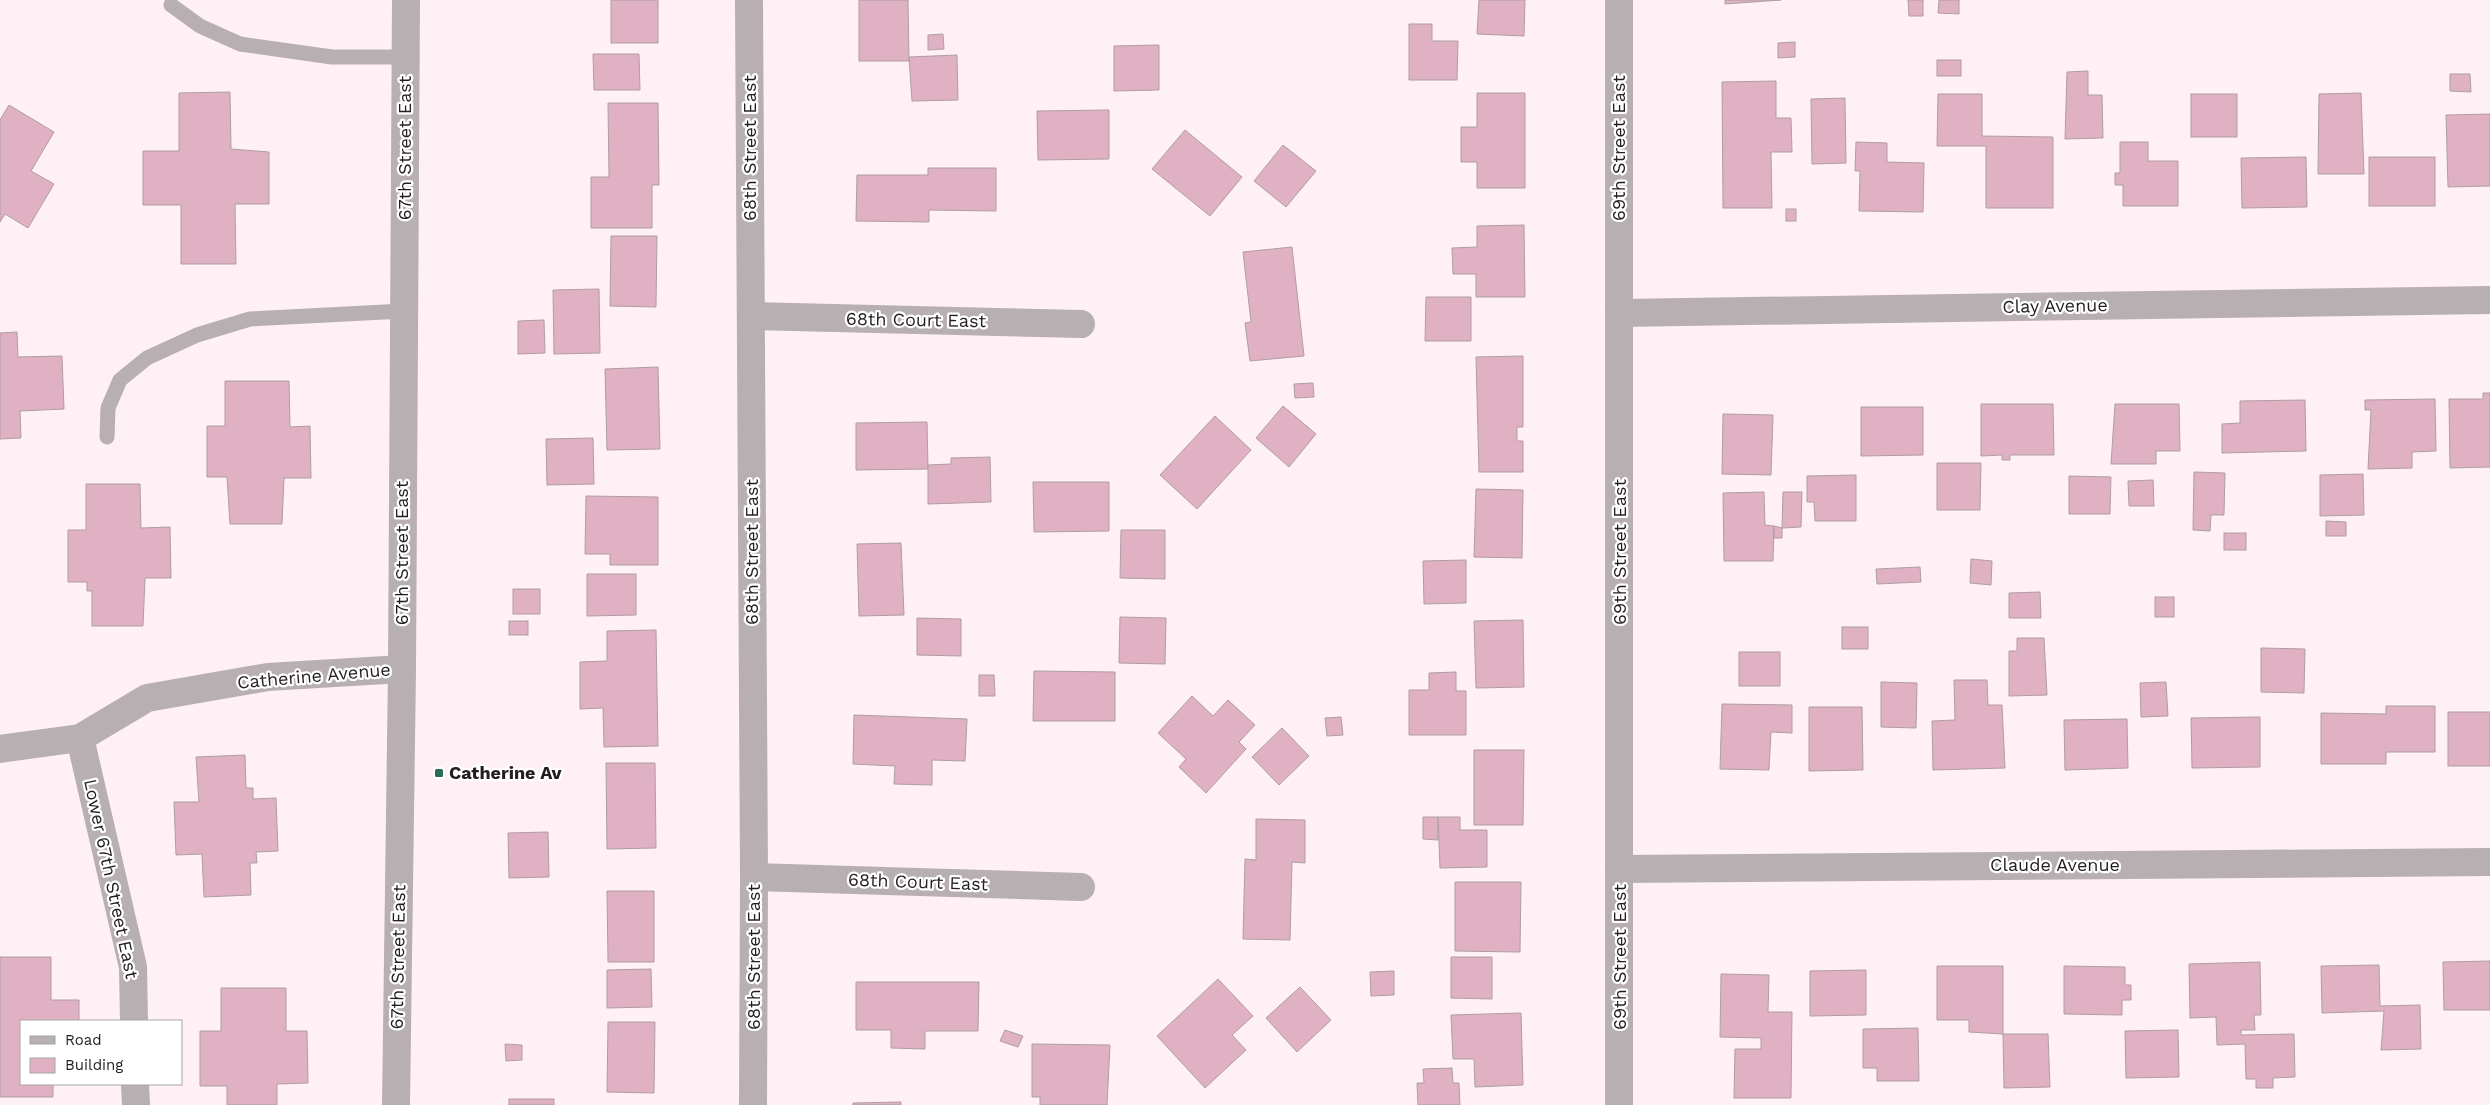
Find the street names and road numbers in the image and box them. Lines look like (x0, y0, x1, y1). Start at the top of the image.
street label: 67th Street East (394, 75, 415, 220)
street label: 68th Street East (739, 75, 760, 221)
street label: 69th Street East (1608, 75, 1629, 221)
street label: Clay Avenue (2002, 294, 2108, 317)
street label: 68th Court East (846, 308, 987, 331)
street label: 68th Street East (741, 479, 762, 625)
street label: 69th Street East (1609, 479, 1630, 625)
street label: 67th Street East (391, 480, 412, 625)
street label: Catherine Avenue (236, 658, 392, 693)
street label: Lower 67th Street East (80, 777, 143, 981)
street label: Claude Avenue (1990, 854, 2120, 875)
street label: 68th Court East (848, 869, 989, 894)
street label: 67th Street East (386, 884, 409, 1030)
street label: 68th Street East (743, 884, 764, 1030)
street label: 69th Street East (1609, 884, 1630, 1030)

